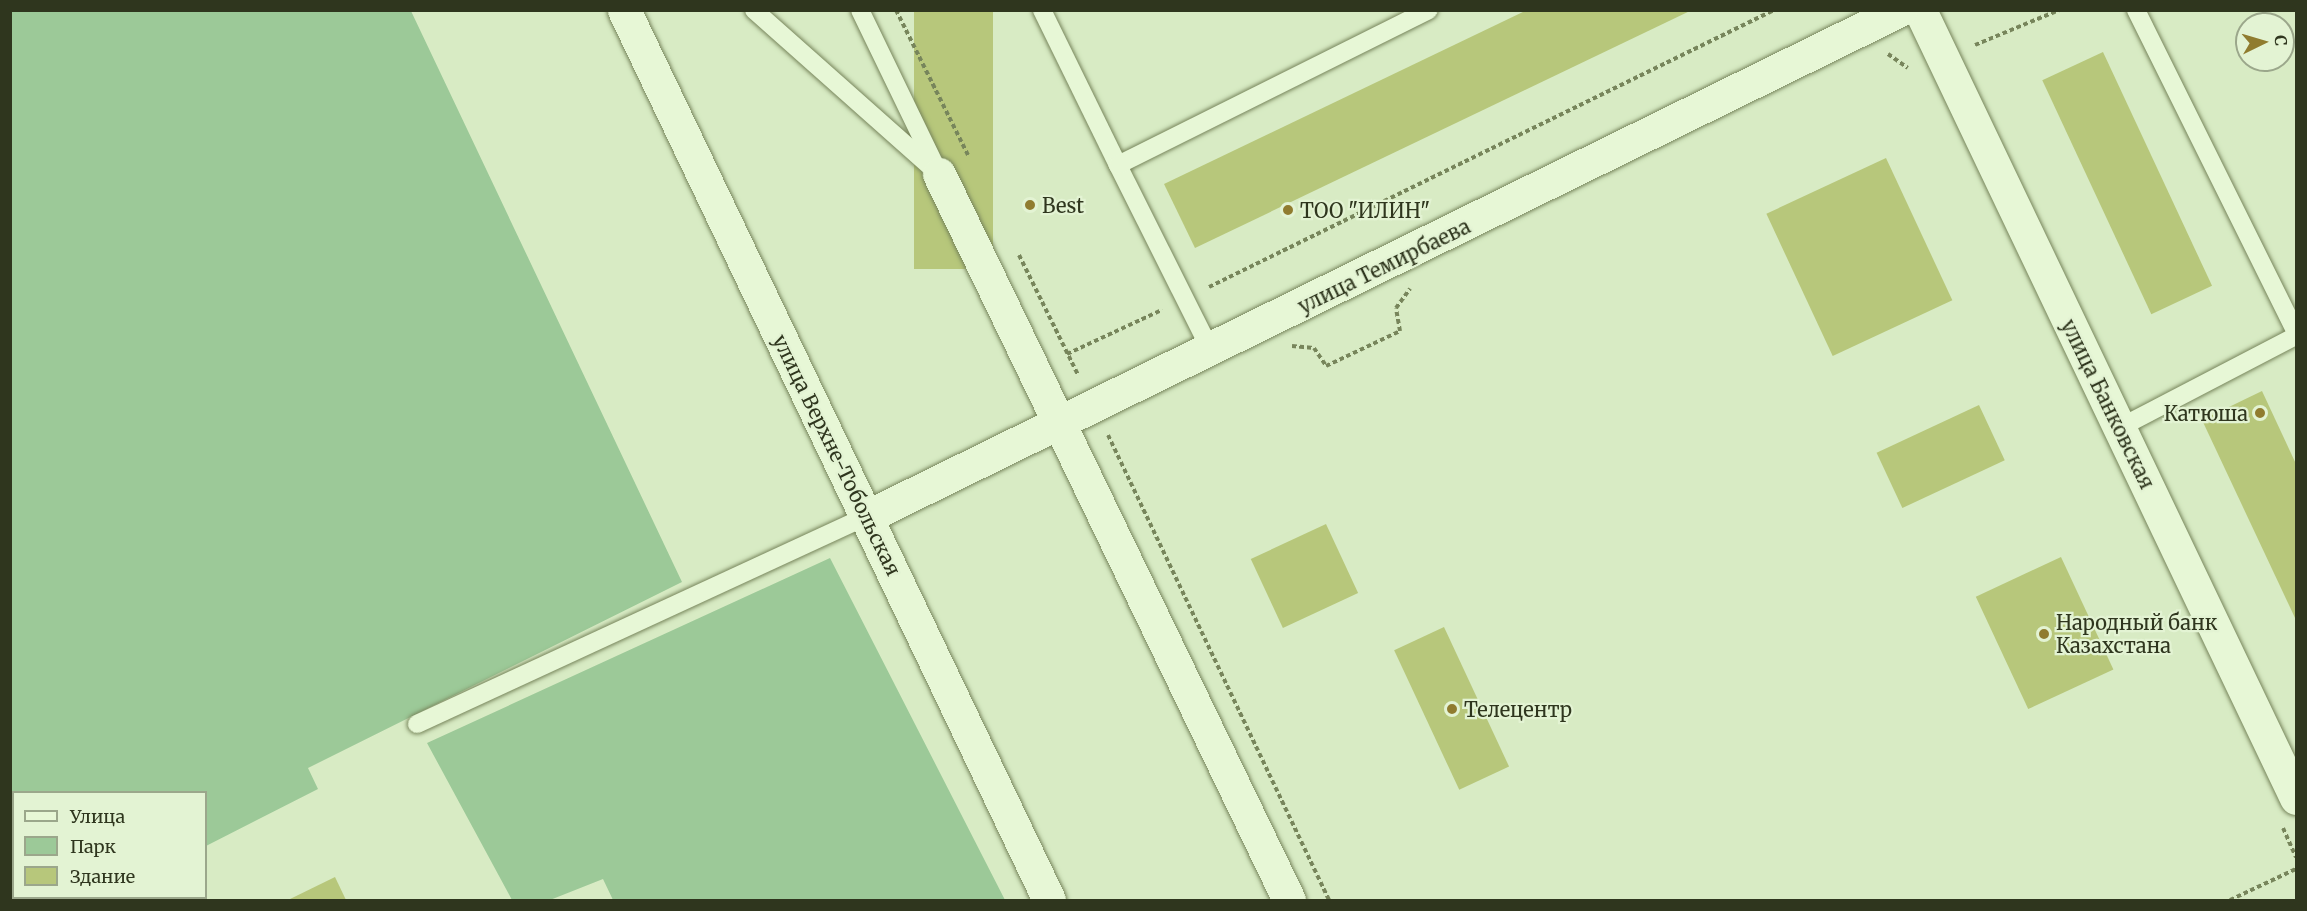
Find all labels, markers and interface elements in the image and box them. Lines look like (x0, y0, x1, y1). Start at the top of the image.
north arrow (2235, 12, 2295, 72)
text: С (2271, 34, 2291, 47)
place label: Best (1042, 193, 1084, 217)
marker: Best (1023, 198, 1037, 212)
place label: ТОО "ИЛИН" (1300, 198, 1430, 222)
marker: ТОО "ИЛИН" (1281, 203, 1295, 217)
street label: улица Темирбаева (1294, 214, 1474, 318)
street label: улица Банковская (2057, 315, 2159, 493)
street label: улица Верхне-Тобольская (768, 331, 906, 579)
place label: Катюша (2164, 401, 2248, 425)
marker: Катюша (2253, 406, 2267, 420)
place label: Народный банк Казахстана (2056, 610, 2217, 657)
marker: Народный банк Казахстана (2037, 627, 2051, 641)
place label: Телецентр (1464, 697, 1572, 721)
marker: Телецентр (1445, 702, 1459, 716)
legend (12, 791, 207, 899)
text: Улица (70, 805, 125, 828)
text: Парк (70, 835, 116, 858)
text: Здание (70, 865, 135, 888)

